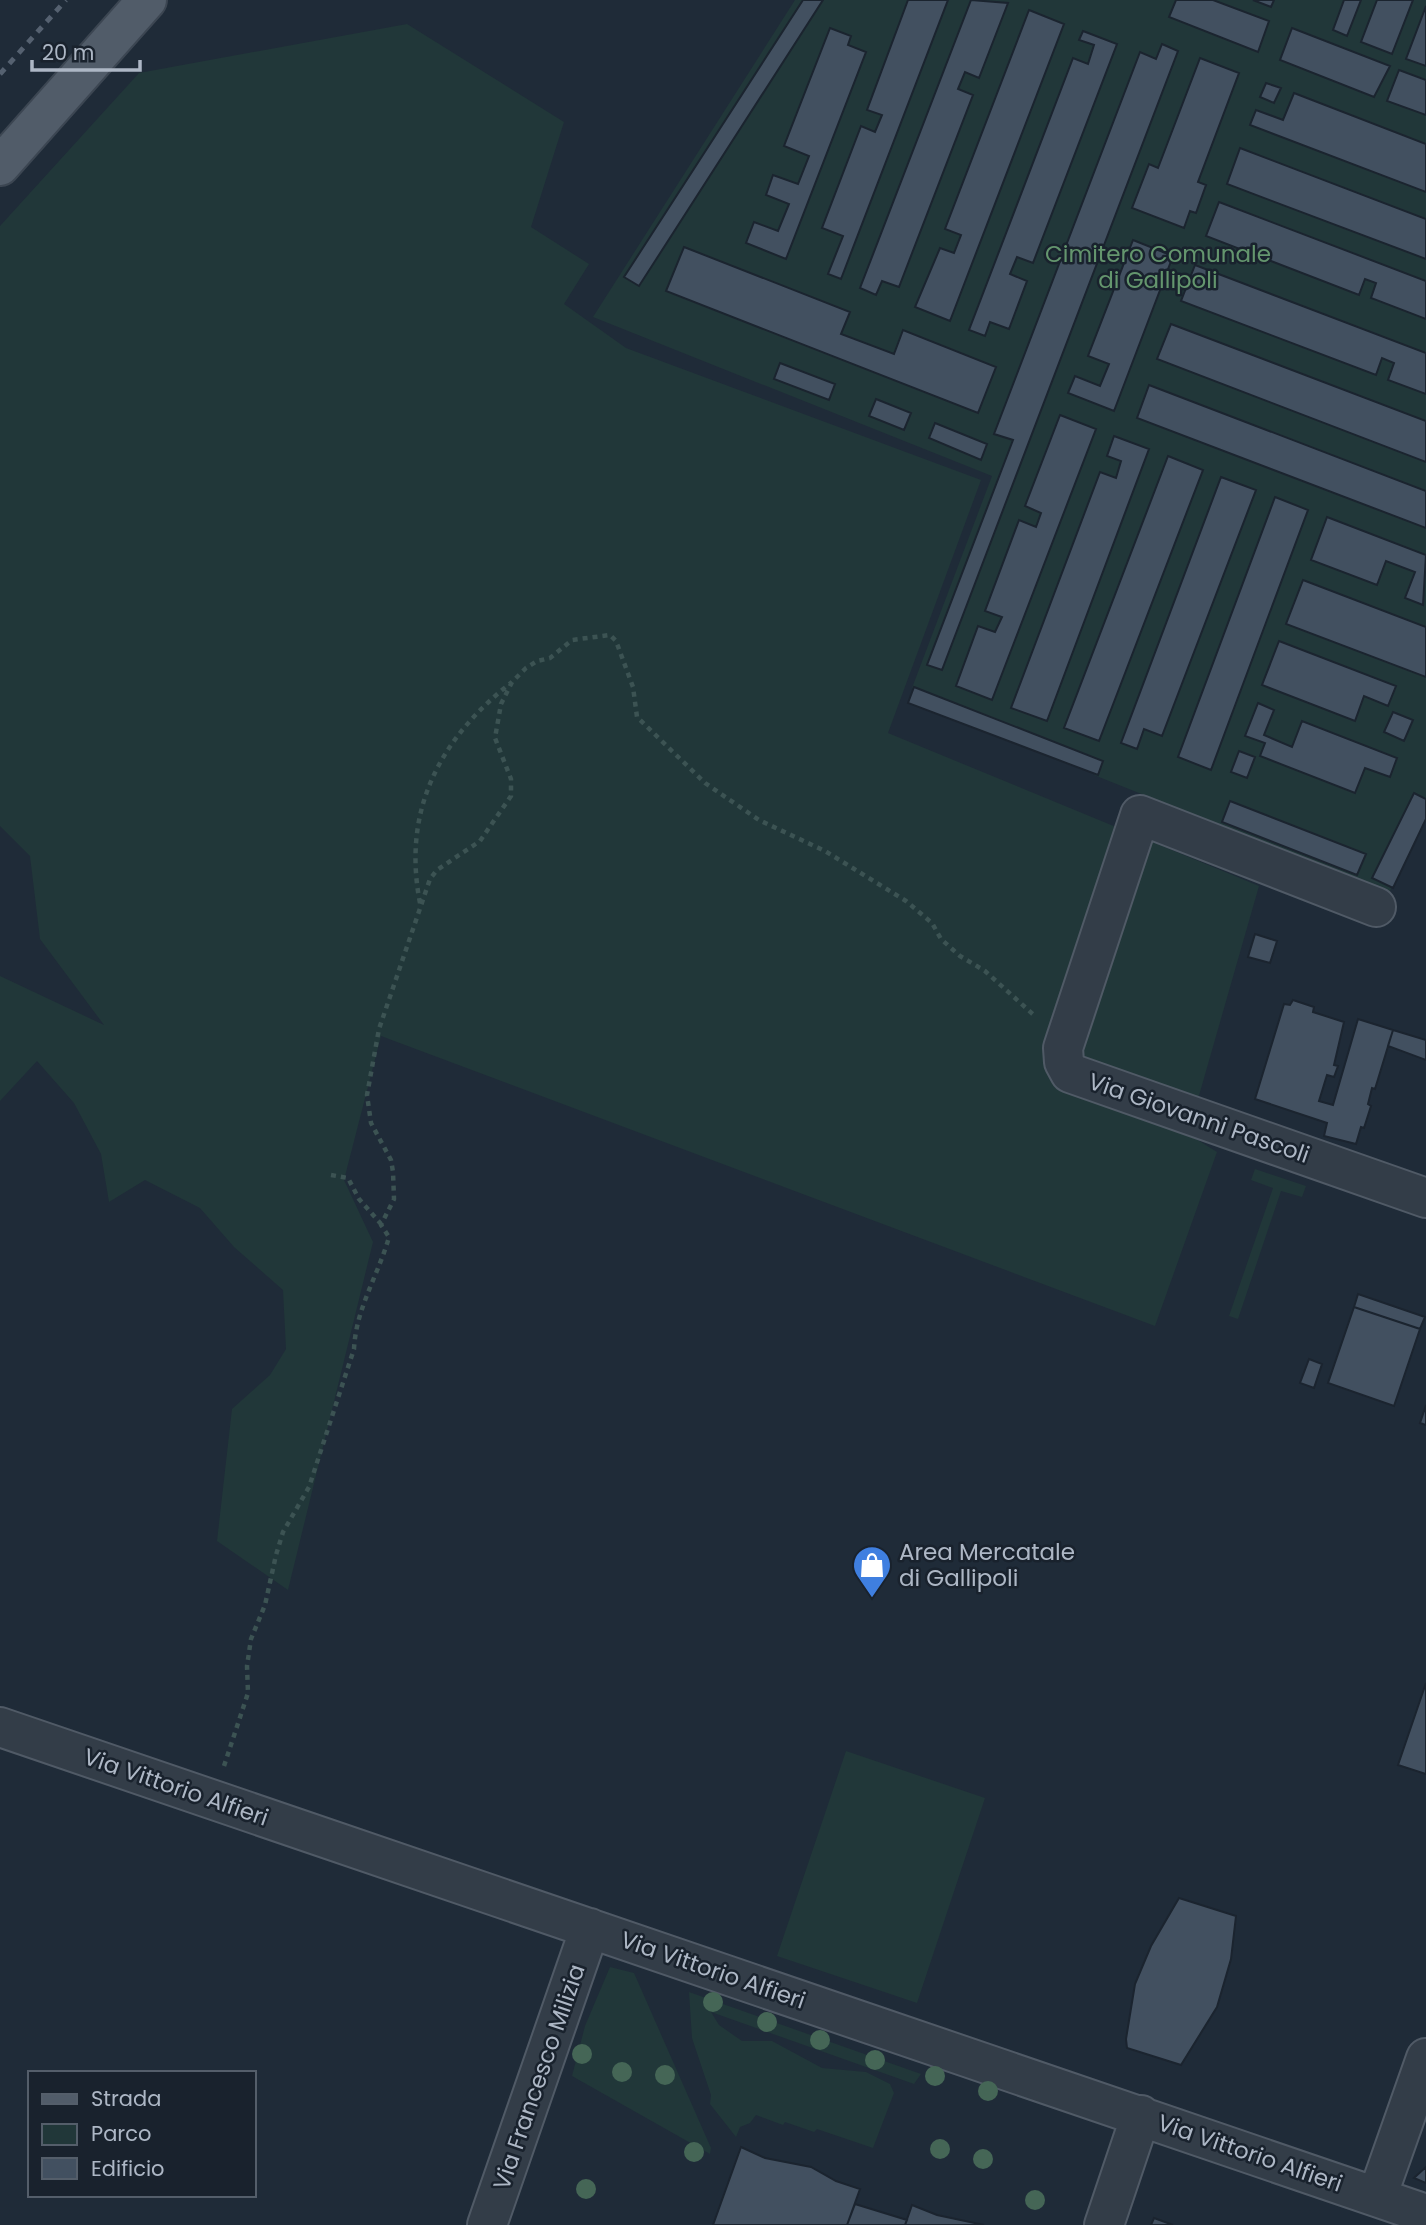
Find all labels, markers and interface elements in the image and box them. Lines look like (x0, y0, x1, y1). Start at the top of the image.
scale bar (32, 28, 140, 72)
text: 20 m (42, 38, 95, 67)
park label: Cimitero Comunale di Gallipoli (1045, 238, 1271, 296)
street label: Via Giovanni Pascoli (1084, 1065, 1314, 1171)
place label: Area Mercatale di Gallipoli (899, 1536, 1075, 1594)
shop icon: Area Mercatale di Gallipoli (851, 1544, 893, 1599)
street label: Via Vittorio Alfieri (79, 1740, 273, 1834)
street label: Via Vittorio Alfieri (616, 1923, 810, 2017)
street label: Via Francesco Milizia (485, 1960, 593, 2194)
legend (28, 2071, 256, 2197)
text: Strada (91, 2084, 161, 2113)
street label: Via Vittorio Alfieri (1153, 2106, 1347, 2200)
text: Parco (91, 2119, 151, 2148)
text: Edificio (91, 2154, 165, 2183)

